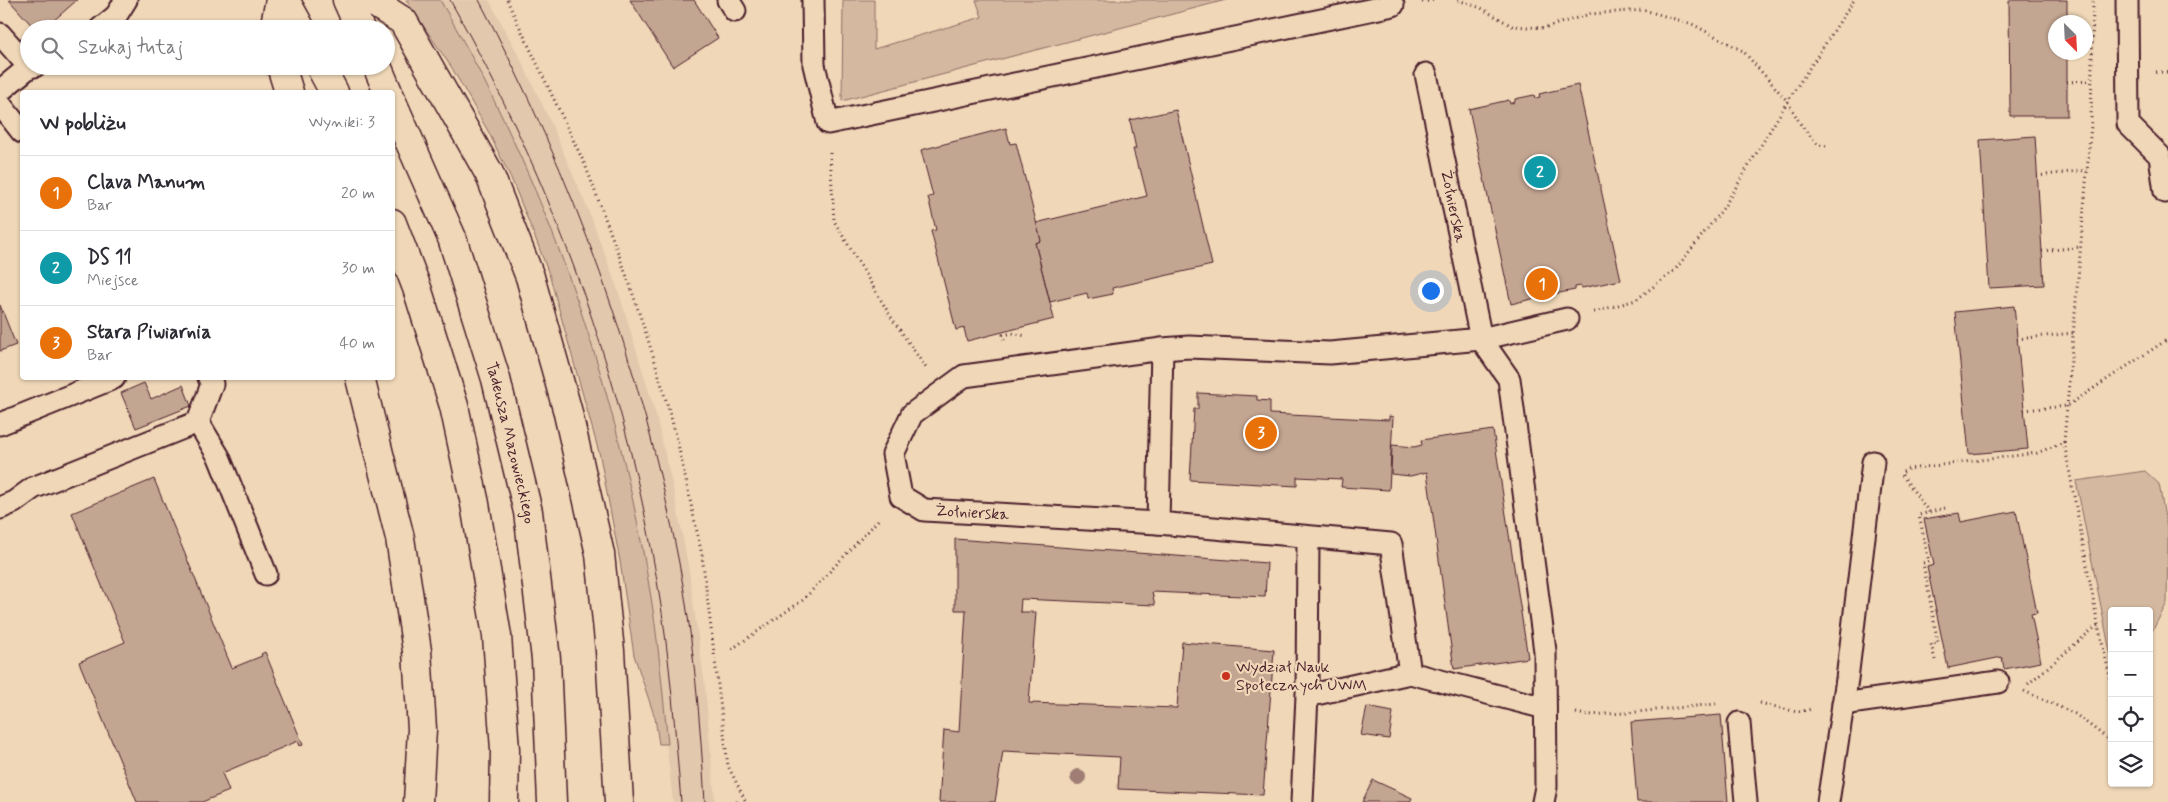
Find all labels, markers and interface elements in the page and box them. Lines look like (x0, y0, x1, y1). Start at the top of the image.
north arrow (2048, 15, 2093, 60)
search box (20, 20, 395, 75)
icon: search (38, 34, 66, 62)
text: Szukaj tutaj (78, 35, 183, 60)
text: W pobliżu (40, 109, 126, 137)
text: Wyniki: 3 (309, 112, 375, 133)
pin: 2 (1524, 153, 1556, 191)
street label: Żołnierska (1436, 168, 1471, 245)
text: Clava Manum (87, 170, 205, 195)
text: 1 (52, 183, 60, 204)
text: 20 m (341, 183, 375, 204)
text: Bar (87, 195, 112, 216)
text: DS 11 (87, 245, 132, 270)
text: 2 (52, 258, 60, 279)
text: 30 m (342, 258, 375, 279)
pin: 1 (1526, 265, 1558, 303)
text: Miejsce (87, 270, 138, 291)
your location (1418, 278, 1444, 304)
text: Stara Piwiarnia (87, 320, 211, 345)
text: 3 (52, 333, 60, 354)
text: 40 m (339, 333, 375, 354)
text: Bar (87, 345, 112, 366)
street label: Tadeusza Mazowieckiego (481, 359, 540, 525)
pin: 3 (1245, 414, 1277, 452)
street label: Żołnierska (935, 501, 1010, 525)
map controls (2108, 607, 2153, 787)
button: + (2108, 607, 2153, 652)
button: − (2108, 652, 2153, 697)
place label: Wydział Nauk Społecznych UWM (1236, 657, 1367, 696)
marker: Wydział Nauk Społecznych UWM (1220, 670, 1232, 682)
button: locate (2108, 697, 2153, 742)
button: layers (2108, 742, 2153, 787)

